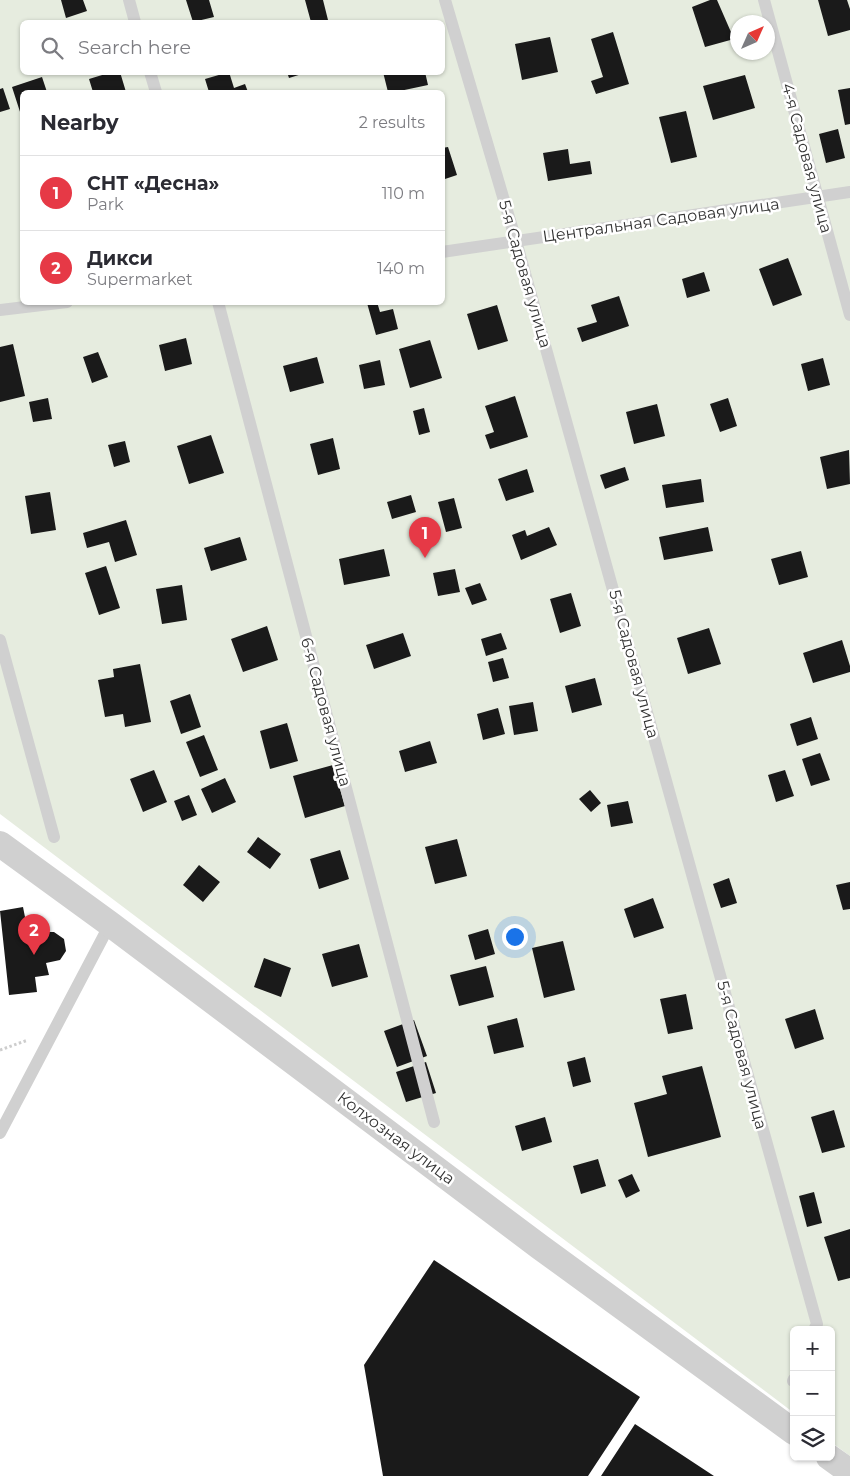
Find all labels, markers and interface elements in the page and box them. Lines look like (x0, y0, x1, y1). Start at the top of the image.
north arrow (730, 15, 775, 60)
search box (20, 20, 445, 75)
icon: search (38, 34, 66, 62)
text: Search here (78, 36, 191, 59)
street label: 4-я Садовая улица (778, 81, 836, 235)
text: Nearby (40, 110, 119, 135)
text: 2 results (359, 113, 425, 132)
text: СНТ «Десна» (87, 172, 219, 195)
text: 1 (53, 184, 59, 203)
text: 110 m (382, 184, 425, 203)
street label: Центральная Садовая улица (541, 194, 781, 246)
text: Park (87, 195, 124, 214)
street label: 5-я Садовая улица (495, 198, 555, 350)
text: Дикси (87, 247, 153, 270)
text: 2 (51, 259, 61, 278)
text: 140 m (377, 259, 425, 278)
text: Supermarket (87, 270, 193, 289)
pin: 1 (409, 517, 441, 558)
street label: 5-я Садовая улица (605, 588, 663, 740)
street label: 6-я Садовая улица (297, 635, 355, 789)
pin: 2 (18, 914, 50, 955)
your location (502, 924, 528, 950)
street label: 5-я Садовая улица (713, 979, 771, 1131)
street label: Колхозная улица (334, 1088, 458, 1188)
map controls (790, 1326, 835, 1461)
button: + (790, 1326, 835, 1371)
button: − (790, 1371, 835, 1416)
button: layers (790, 1416, 835, 1461)

